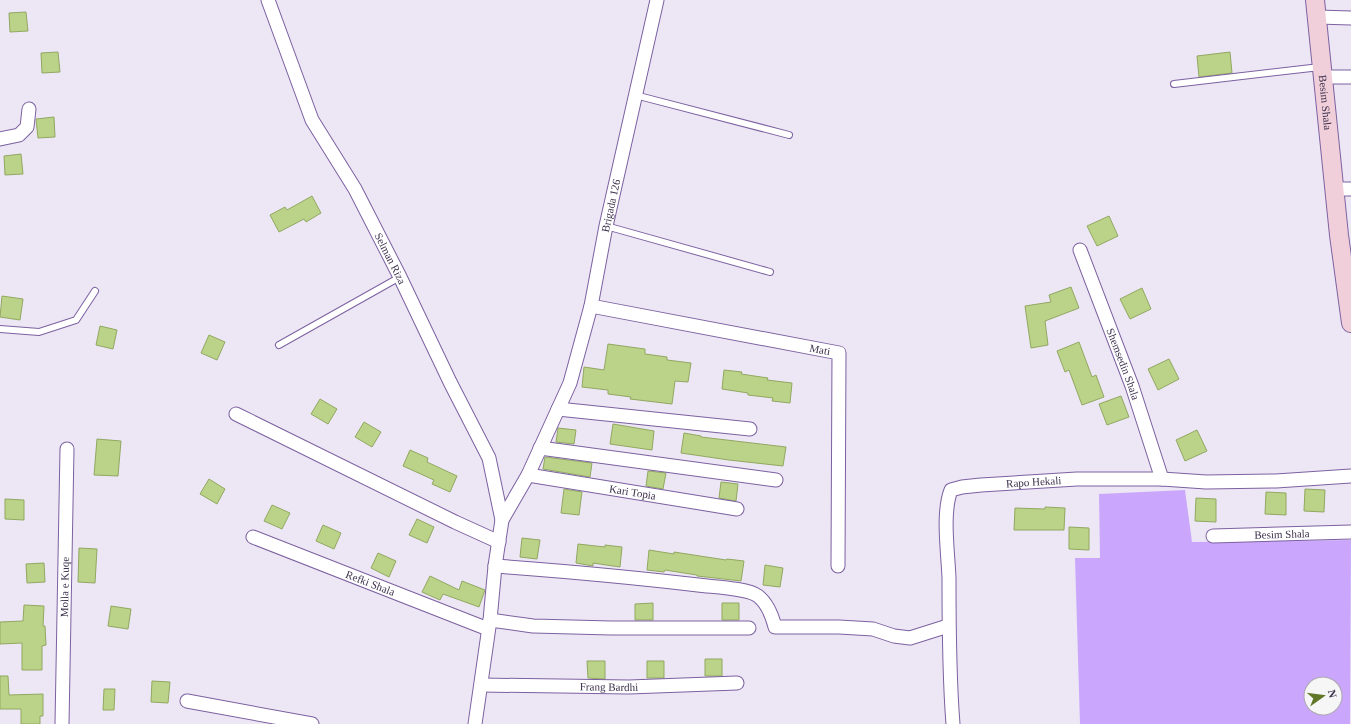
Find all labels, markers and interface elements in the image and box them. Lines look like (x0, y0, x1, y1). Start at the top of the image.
street label: Besim Shala (1317, 74, 1334, 131)
street label: Brigada 126 (599, 177, 623, 233)
street label: Selman Riza (372, 231, 408, 286)
street label: Shemsedin Shala (1104, 327, 1142, 401)
street label: Mati (809, 342, 831, 357)
street label: Rapo Hekali (1006, 474, 1062, 489)
street label: Kari Topia (608, 482, 657, 502)
street label: Besim Shala (1254, 527, 1310, 541)
street label: Molla e Kuqe (58, 557, 71, 617)
street label: Refki Shala (344, 568, 397, 598)
north arrow (1303, 676, 1343, 716)
street label: Frang Bardhi (580, 680, 638, 693)
text: N (1326, 688, 1339, 699)

